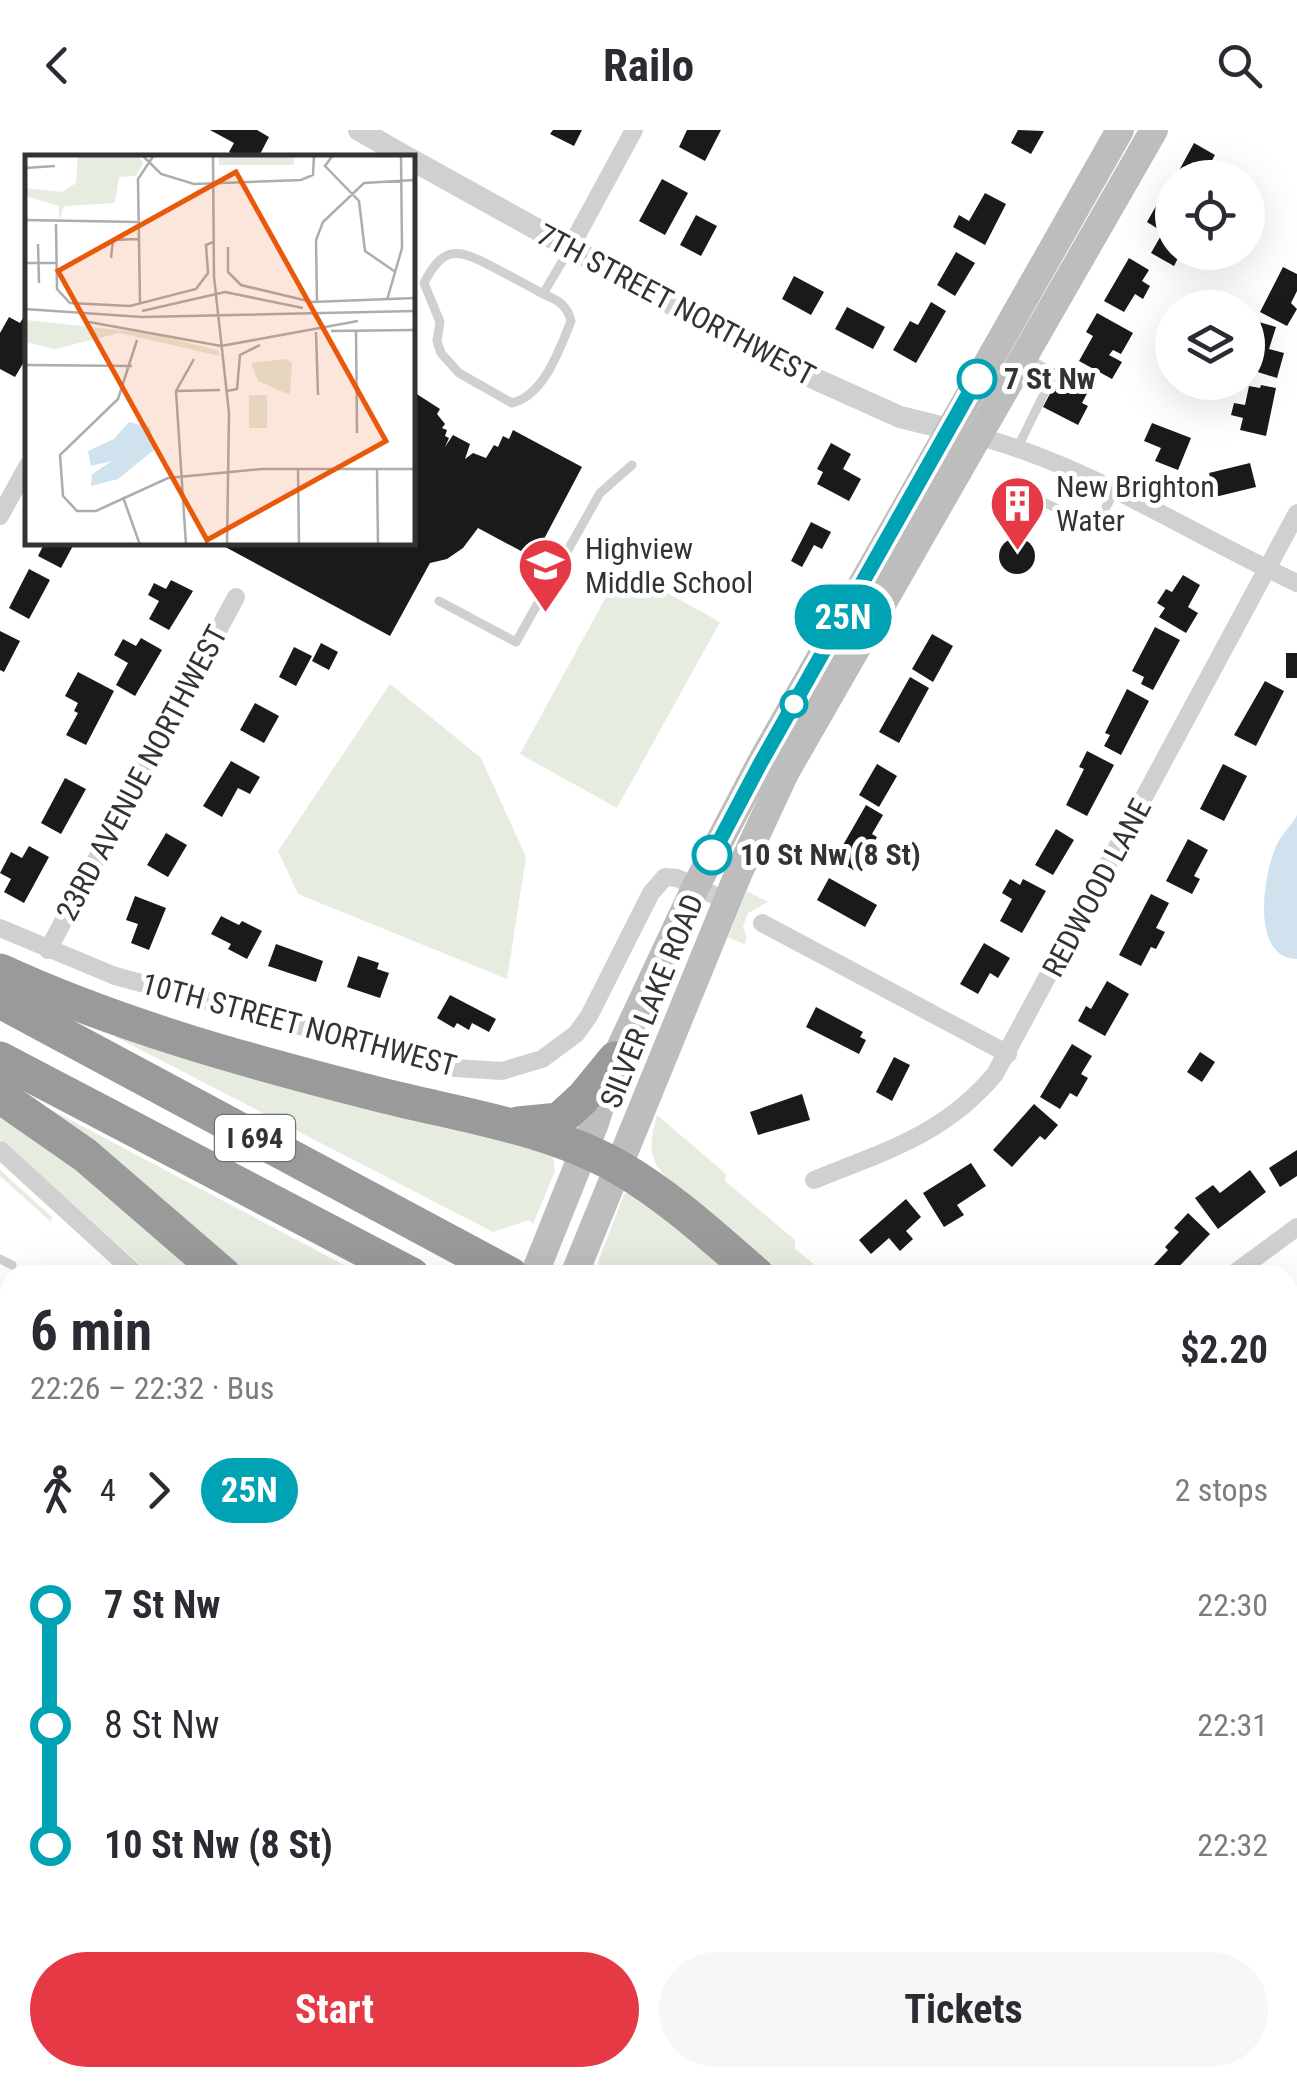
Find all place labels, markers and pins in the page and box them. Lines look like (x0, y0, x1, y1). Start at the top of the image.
marker: 7 St Nw (958, 360, 996, 398)
place label: 7 St Nw (1004, 361, 1096, 396)
place label: New Brighton Water (1056, 469, 1215, 538)
building icon: New Brighton Water (987, 474, 1047, 553)
place label: Highview Middle School (585, 531, 753, 600)
school or university icon: Highview Middle School (516, 536, 576, 615)
unlabelled marker (781, 691, 807, 717)
marker: 10 St Nw (8 St) (693, 836, 731, 874)
place label: 10 St Nw (8 St) (740, 837, 921, 872)

